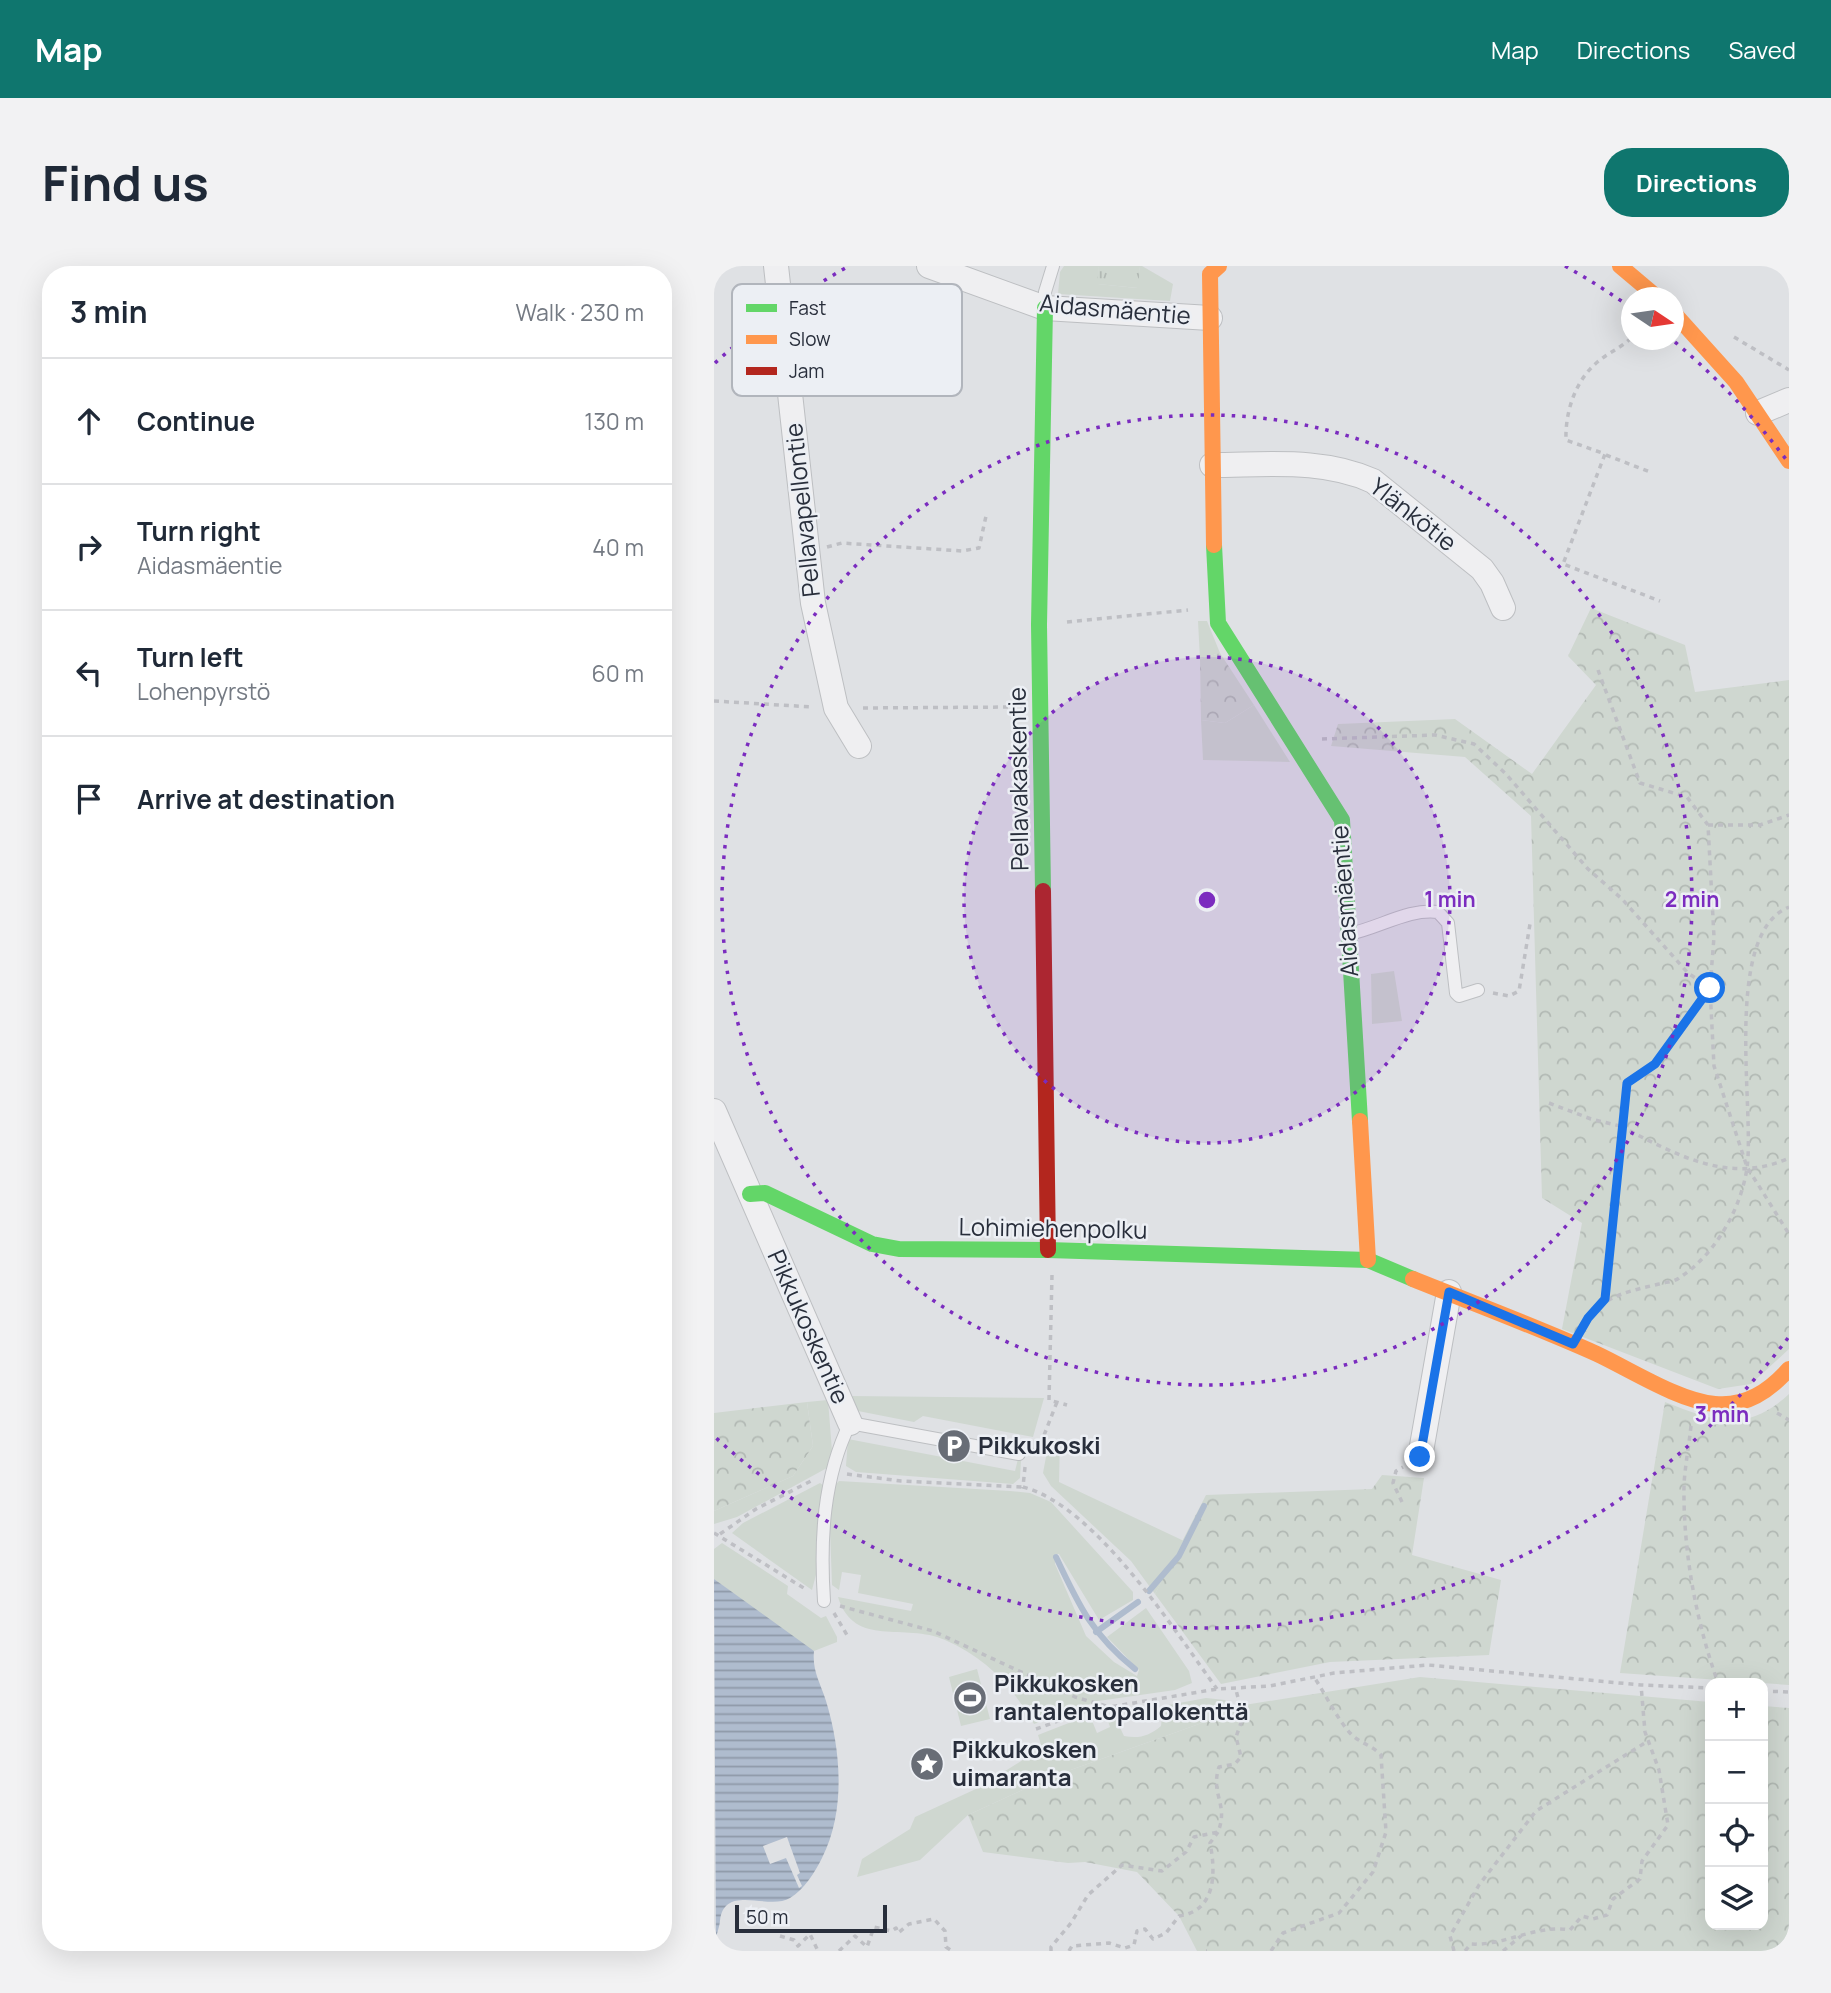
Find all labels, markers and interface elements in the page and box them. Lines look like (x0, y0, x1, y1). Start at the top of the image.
text: Map (35, 27, 103, 72)
text: Map (1491, 33, 1539, 66)
text: Directions (1577, 33, 1690, 66)
text: Saved (1728, 33, 1796, 66)
button: Directions (1604, 148, 1789, 217)
text: Find us (42, 149, 209, 216)
legend (732, 284, 962, 396)
street label: Aidasmäentie (1038, 285, 1192, 332)
north arrow (1621, 287, 1684, 350)
text: 3 min (70, 291, 148, 332)
text: Fast (789, 295, 826, 321)
text: Walk · 230 m (516, 296, 644, 328)
text: Slow (789, 326, 831, 352)
text: Jam (789, 358, 824, 384)
icon: ahead (70, 402, 108, 440)
text: Continue (137, 403, 255, 439)
text: 130 m (584, 405, 644, 437)
street label: Pellavapellontie (776, 422, 827, 599)
street label: Ylänkötie (1364, 470, 1464, 558)
text: Turn right (137, 513, 261, 549)
icon: right (70, 528, 108, 566)
text: 40 m (592, 531, 644, 563)
text: Aidasmäentie (137, 549, 283, 581)
text: Turn left (137, 639, 244, 675)
icon: left (70, 654, 108, 692)
text: 60 m (592, 657, 644, 689)
text: Lohenpyrstö (137, 675, 270, 707)
street label: Pellavakaskentie (999, 687, 1036, 871)
icon: arrive (70, 780, 108, 818)
text: Arrive at destination (137, 781, 395, 817)
street label: Aidasmäentie (1322, 824, 1365, 978)
text: 1 min (1424, 885, 1476, 913)
text: 2 min (1665, 885, 1719, 913)
centre of rings (1195, 888, 1219, 912)
route start (1694, 972, 1725, 1003)
street label: Lohimiehenpolku (958, 1209, 1148, 1246)
street label: Pikkukoskentie (761, 1244, 858, 1409)
text: 3 min (1695, 1400, 1749, 1428)
parking icon: Pikkukoski (935, 1427, 973, 1465)
place label: Pikkukoski (978, 1428, 1101, 1461)
route end (1404, 1441, 1435, 1472)
place label: Pikkukosken rantalentopallokenttä (994, 1666, 1249, 1727)
map controls (1705, 1678, 1768, 1930)
button: + (1705, 1678, 1768, 1741)
sports icon: Pikkukosken rantalentopallokenttä (951, 1679, 989, 1717)
place label: Pikkukosken uimaranta (952, 1732, 1097, 1793)
button: − (1705, 1741, 1768, 1804)
place icon: Pikkukosken uimaranta (908, 1745, 946, 1783)
button: locate (1705, 1804, 1768, 1867)
button: layers (1705, 1867, 1768, 1930)
scale bar (735, 1902, 887, 1934)
text: 50 m (746, 1904, 788, 1930)

